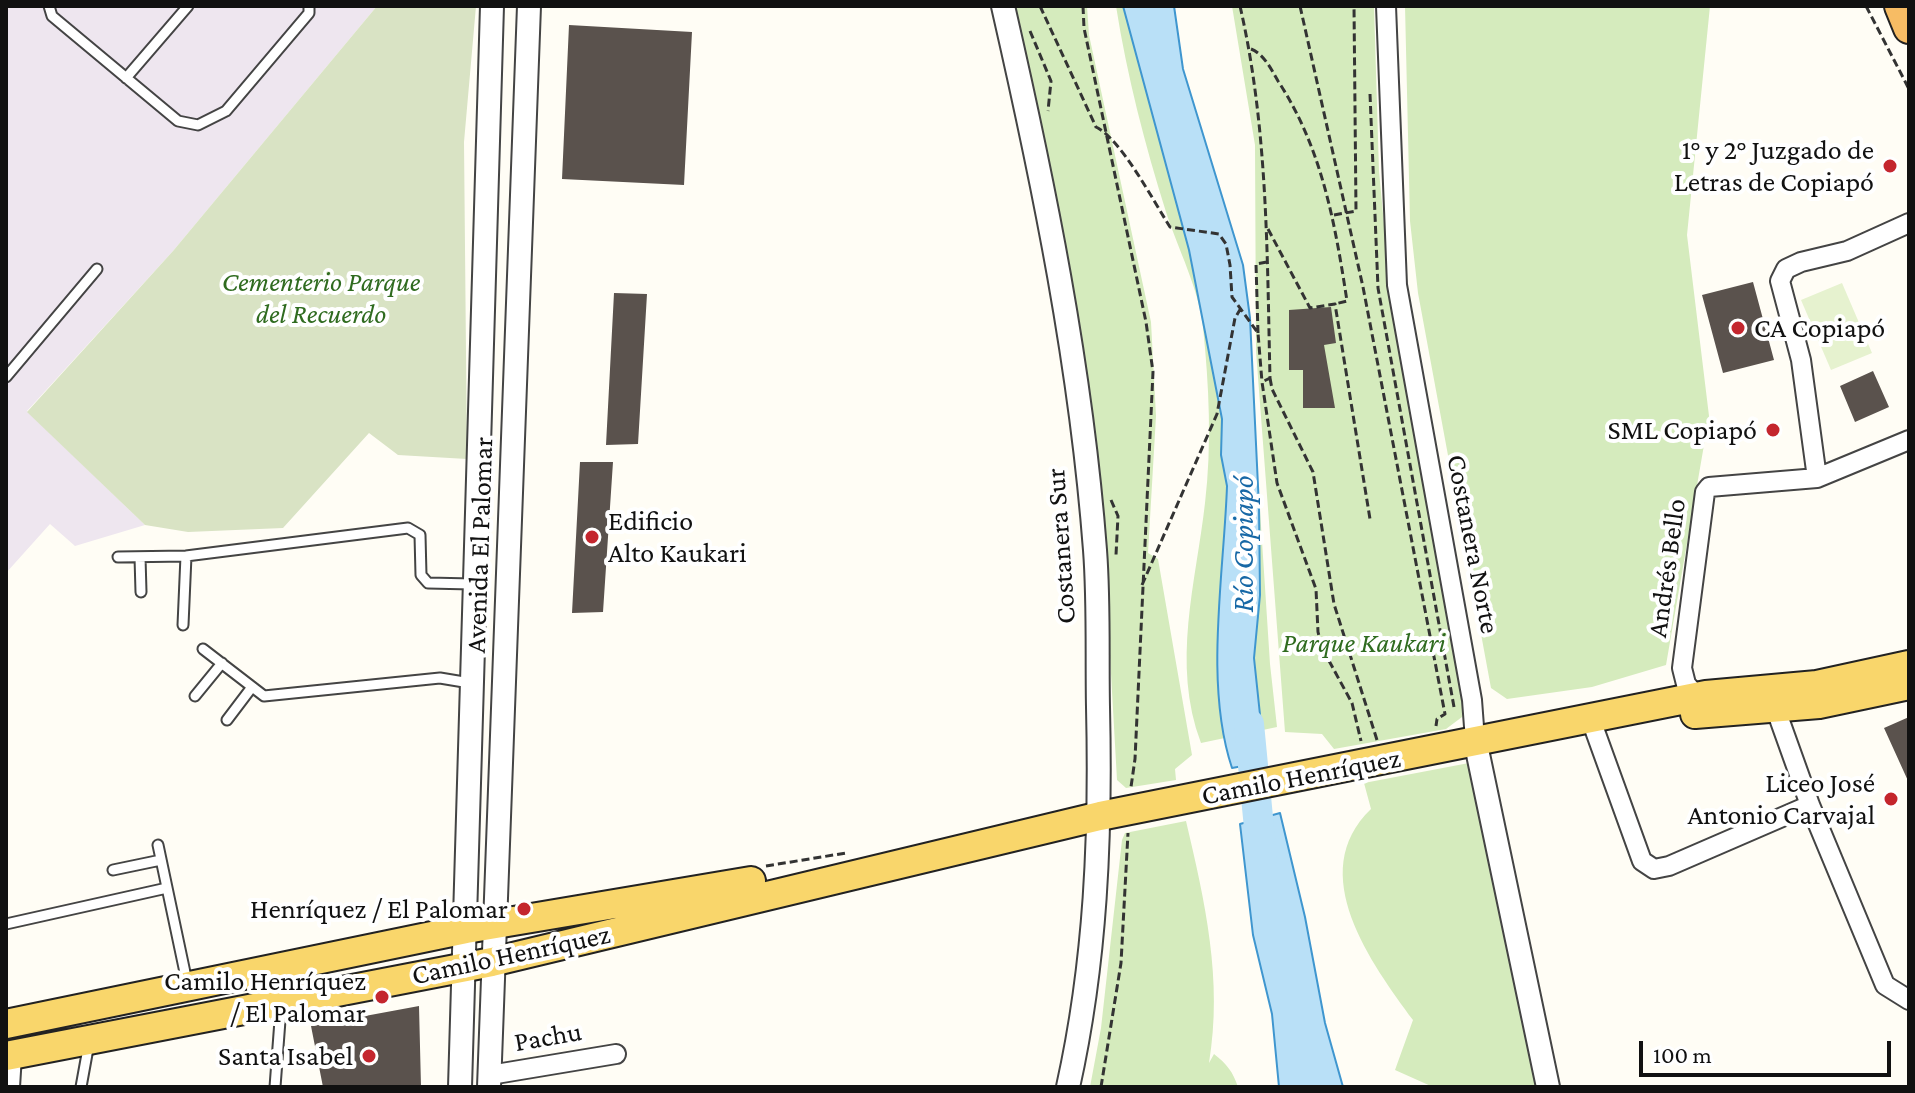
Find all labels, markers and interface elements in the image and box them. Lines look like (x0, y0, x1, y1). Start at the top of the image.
place label: 1° y 2° Juzgado de Letras de Copiapó (1674, 133, 1874, 199)
marker: 1° y 2° Juzgado de Letras de Copiapó (1881, 157, 1899, 175)
park label: Cementerio Parque del Recuerdo (222, 265, 420, 331)
place label: CA Copiapó (1754, 311, 1885, 345)
marker: CA Copiapó (1729, 319, 1747, 337)
place label: SML Copiapó (1608, 413, 1757, 447)
marker: SML Copiapó (1764, 421, 1782, 439)
street label: Avenida El Palomar (459, 436, 501, 654)
street label: Costanera Norte (1439, 452, 1507, 636)
street label: Costanera Sur (1039, 467, 1083, 625)
water label: Río Copiapó (1226, 476, 1262, 612)
street label: Andrés Bello (1641, 496, 1693, 640)
place label: Edificio Alto Kaukari (608, 504, 747, 570)
marker: Edificio Alto Kaukari (583, 528, 601, 546)
park label: Parque Kaukari (1282, 626, 1446, 660)
street label: Camilo Henríquez (1199, 741, 1403, 813)
place label: Liceo José Antonio Carvajal (1687, 766, 1875, 832)
marker: Liceo José Antonio Carvajal (1882, 790, 1900, 808)
place label: Henríquez / El Palomar (250, 892, 508, 926)
marker: Henríquez / El Palomar (515, 900, 533, 918)
street label: Camilo Henríquez (409, 918, 613, 992)
place label: Camilo Henríquez / El Palomar (164, 964, 366, 1030)
marker: Camilo Henríquez / El Palomar (373, 988, 391, 1006)
street label: Pachu (512, 1015, 584, 1059)
scale bar (1643, 1025, 1895, 1075)
place label: Santa Isabel (218, 1039, 353, 1073)
text: 100 m (1653, 1041, 1712, 1068)
marker: Santa Isabel (360, 1047, 378, 1065)

